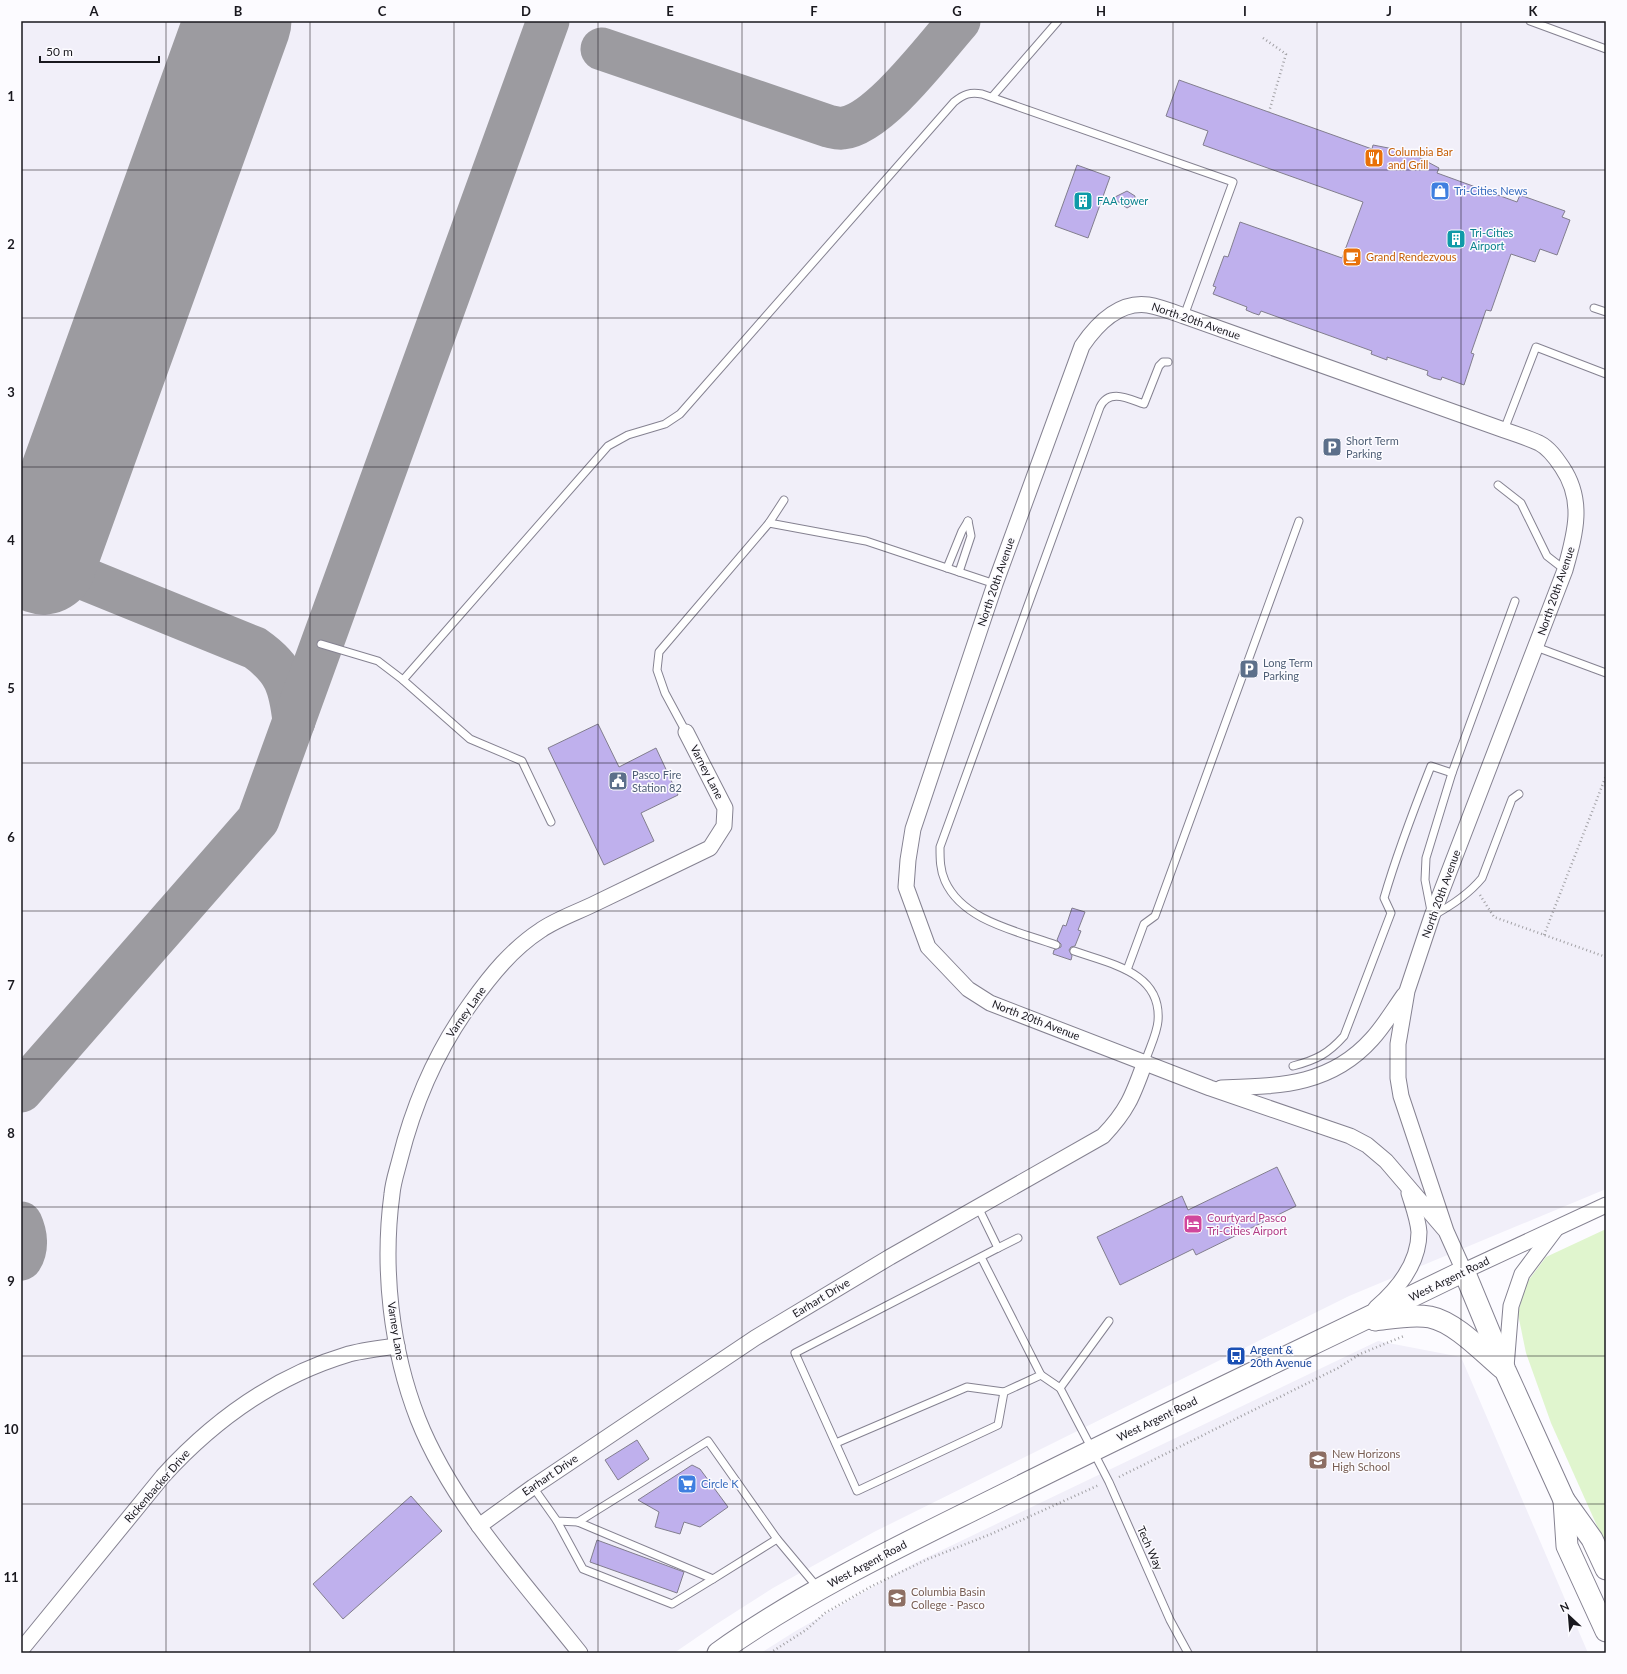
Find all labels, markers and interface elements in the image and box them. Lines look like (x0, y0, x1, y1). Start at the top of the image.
text: A (88, 3, 99, 19)
text: B (234, 3, 243, 19)
text: C (378, 3, 387, 19)
text: D (521, 3, 531, 19)
text: E (666, 3, 674, 19)
text: F (810, 3, 818, 19)
text: G (952, 3, 962, 19)
text: H (1096, 3, 1106, 19)
text: I (1243, 3, 1247, 19)
text: J (1386, 3, 1392, 19)
text: K (1529, 3, 1539, 19)
scale bar (40, 38, 159, 64)
text: 50 m (46, 44, 73, 59)
text: 1 (7, 88, 15, 104)
place label: Columbia Bar and Grill (1388, 145, 1453, 171)
restaurant icon: Columbia Bar and Grill (1363, 147, 1385, 169)
shop icon: Tri-Cities News (1429, 180, 1451, 202)
place label: Tri-Cities News (1454, 184, 1528, 197)
building icon: FAA tower (1072, 190, 1094, 212)
place label: FAA tower (1097, 194, 1148, 207)
place label: Tri-Cities Airport (1470, 226, 1514, 252)
building icon: Tri-Cities Airport (1445, 228, 1467, 250)
text: 2 (7, 236, 15, 252)
cafe icon: Grand Rendezvous (1341, 246, 1363, 268)
place label: Grand Rendezvous (1366, 250, 1457, 263)
street label: North 20th Avenue (1150, 299, 1242, 342)
text: 3 (7, 384, 15, 400)
place label: Short Term Parking (1346, 434, 1399, 460)
parking icon: Short Term Parking (1321, 436, 1343, 458)
text: 4 (7, 532, 15, 548)
street label: North 20th Avenue (974, 536, 1017, 628)
street label: North 20th Avenue (1534, 545, 1577, 637)
place label: Long Term Parking (1263, 656, 1313, 682)
parking icon: Long Term Parking (1238, 658, 1260, 680)
text: 5 (7, 680, 15, 696)
street label: Varney Lane (688, 742, 727, 801)
place label: Pasco Fire Station 82 (632, 768, 682, 794)
public building icon: Pasco Fire Station 82 (607, 770, 629, 792)
text: 6 (7, 829, 15, 845)
street label: North 20th Avenue (1419, 848, 1463, 940)
text: 7 (7, 977, 15, 993)
street label: Varney Lane (443, 984, 488, 1040)
street label: North 20th Avenue (990, 997, 1082, 1042)
text: 8 (7, 1125, 15, 1141)
place label: Courtyard Pasco Tri-Cities Airport (1207, 1211, 1287, 1237)
hotel icon: Courtyard Pasco Tri-Cities Airport (1182, 1213, 1204, 1235)
street label: West Argent Road (1407, 1253, 1491, 1304)
text: 9 (7, 1273, 15, 1289)
street label: Earhart Drive (790, 1275, 852, 1320)
street label: Varney Lane (385, 1301, 408, 1361)
place label: Argent & 20th Avenue (1250, 1343, 1312, 1369)
bus stop icon: Argent & 20th Avenue (1225, 1345, 1247, 1367)
street label: West Argent Road (1115, 1393, 1199, 1444)
text: 10 (3, 1421, 19, 1437)
street label: Rickenbacker Drive (121, 1446, 192, 1525)
place label: New Horizons High School (1332, 1447, 1401, 1473)
school or university icon: New Horizons High School (1307, 1449, 1329, 1471)
street label: Earhart Drive (519, 1451, 580, 1498)
supermarket icon: Circle K (676, 1473, 698, 1495)
place label: Circle K (701, 1477, 739, 1490)
street label: Tech Way (1135, 1524, 1166, 1572)
street label: West Argent Road (825, 1537, 909, 1590)
text: 11 (3, 1569, 19, 1585)
place label: Columbia Basin College - Pasco (911, 1585, 985, 1611)
school or university icon: Columbia Basin College - Pasco (886, 1587, 908, 1609)
north arrow (1549, 1596, 1589, 1636)
text: N (1558, 1599, 1571, 1614)

